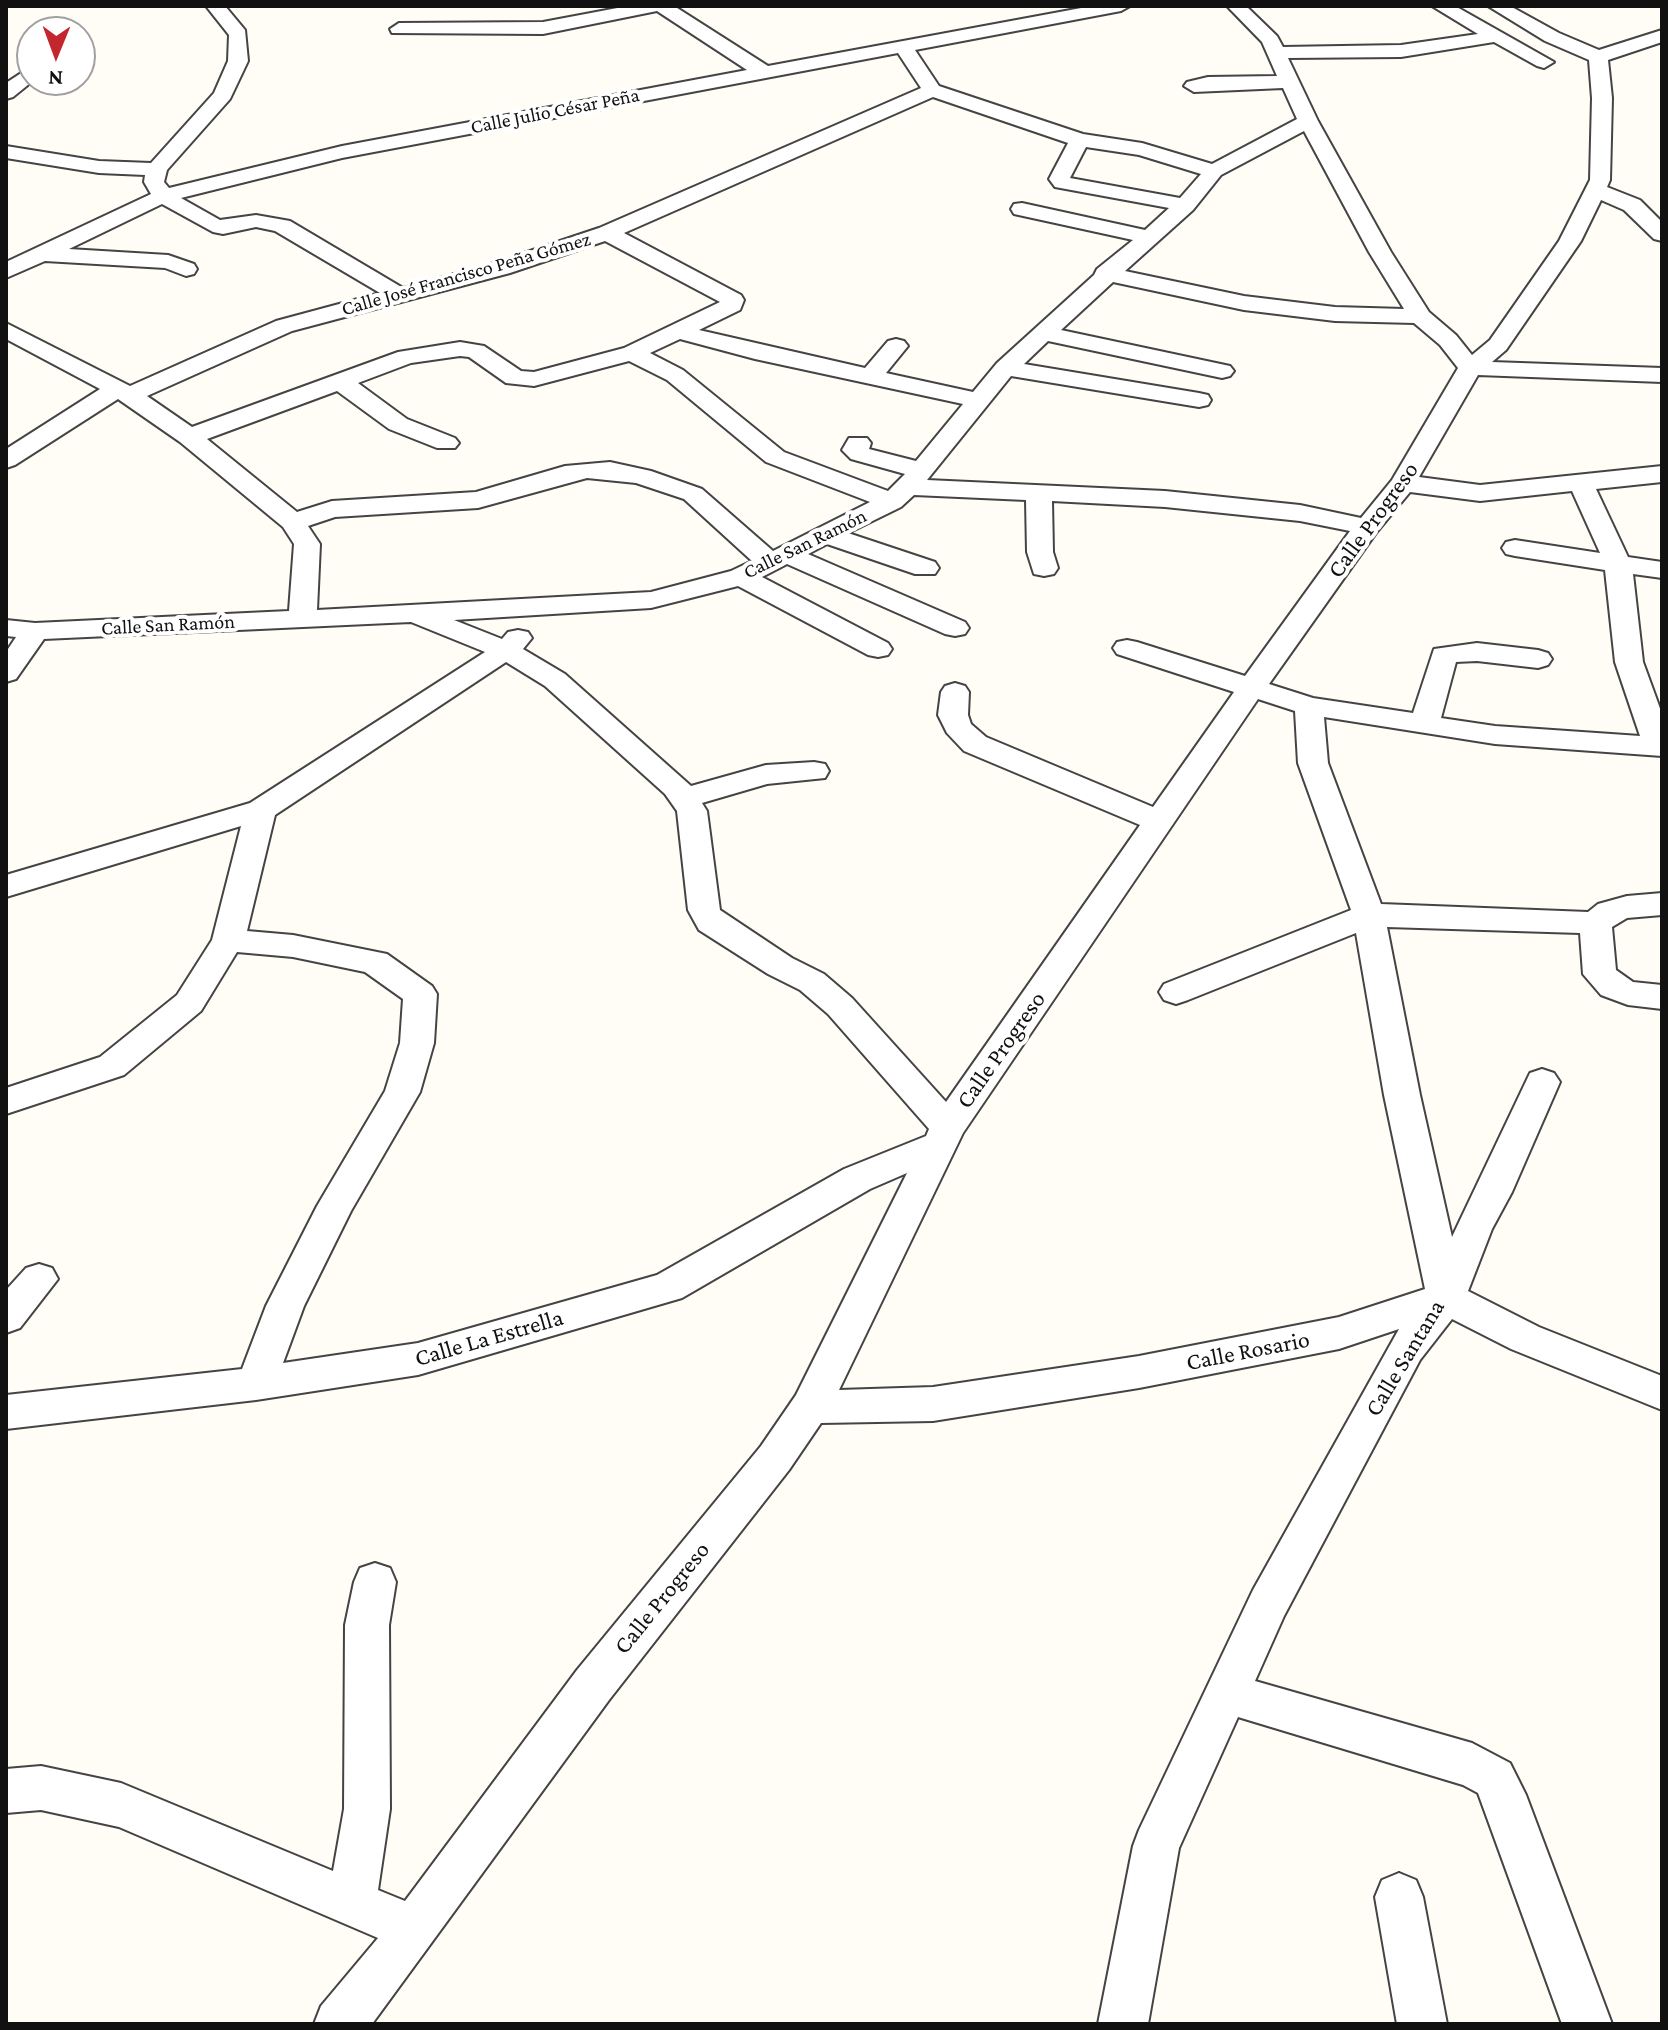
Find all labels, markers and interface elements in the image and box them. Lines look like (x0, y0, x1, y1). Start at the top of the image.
north arrow (16, 16, 96, 96)
text: N (48, 66, 63, 91)
street label: Calle Julio César Peña (468, 83, 642, 139)
street label: Calle José Francisco Peña Gómez (339, 227, 593, 321)
street label: Calle Progreso (1321, 456, 1425, 584)
street label: Calle San Ramón (740, 504, 870, 584)
street label: Calle San Ramón (100, 610, 236, 640)
street label: Calle Progreso (950, 986, 1052, 1114)
street label: Calle Santana (1359, 1294, 1451, 1422)
street label: Calle La Estrella (411, 1303, 567, 1373)
street label: Calle Rosario (1184, 1325, 1312, 1377)
street label: Calle Progreso (608, 1536, 716, 1660)

